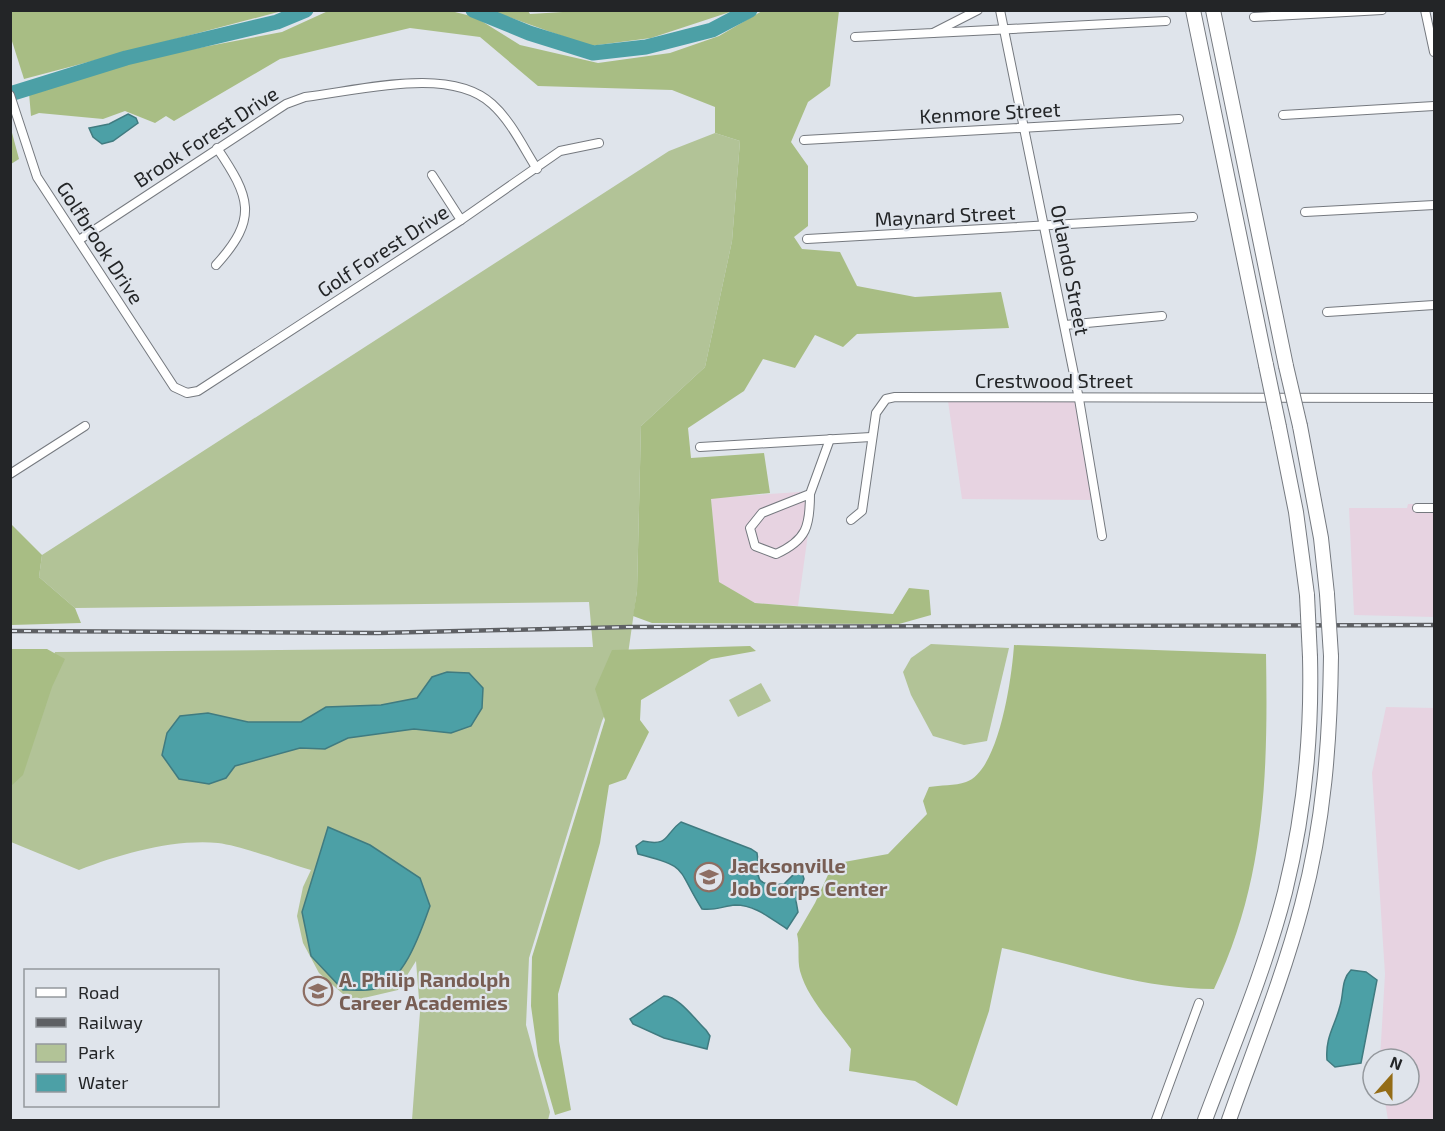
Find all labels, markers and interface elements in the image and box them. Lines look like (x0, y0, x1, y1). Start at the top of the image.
street label: Brook Forest Drive (129, 81, 282, 192)
street label: Kenmore Street (919, 96, 1062, 128)
street label: Golfbrook Drive (52, 177, 149, 308)
street label: Golf Forest Drive (312, 199, 453, 301)
street label: Maynard Street (874, 199, 1016, 231)
street label: Orlando Street (1047, 202, 1096, 338)
street label: Crestwood Street (975, 368, 1134, 392)
place label: Jacksonville Job Corps Center (730, 853, 888, 900)
school or university icon: Jacksonville Job Corps Center (693, 861, 725, 893)
place label: A. Philip Randolph Career Academies (339, 967, 510, 1014)
legend (24, 969, 219, 1107)
school or university icon: A. Philip Randolph Career Academies (302, 975, 334, 1007)
text: Road (78, 981, 119, 1003)
text: Railway (78, 1011, 143, 1033)
text: Park (78, 1041, 115, 1063)
north arrow (1361, 1047, 1421, 1107)
text: N (1388, 1052, 1405, 1073)
text: Water (78, 1071, 128, 1093)

